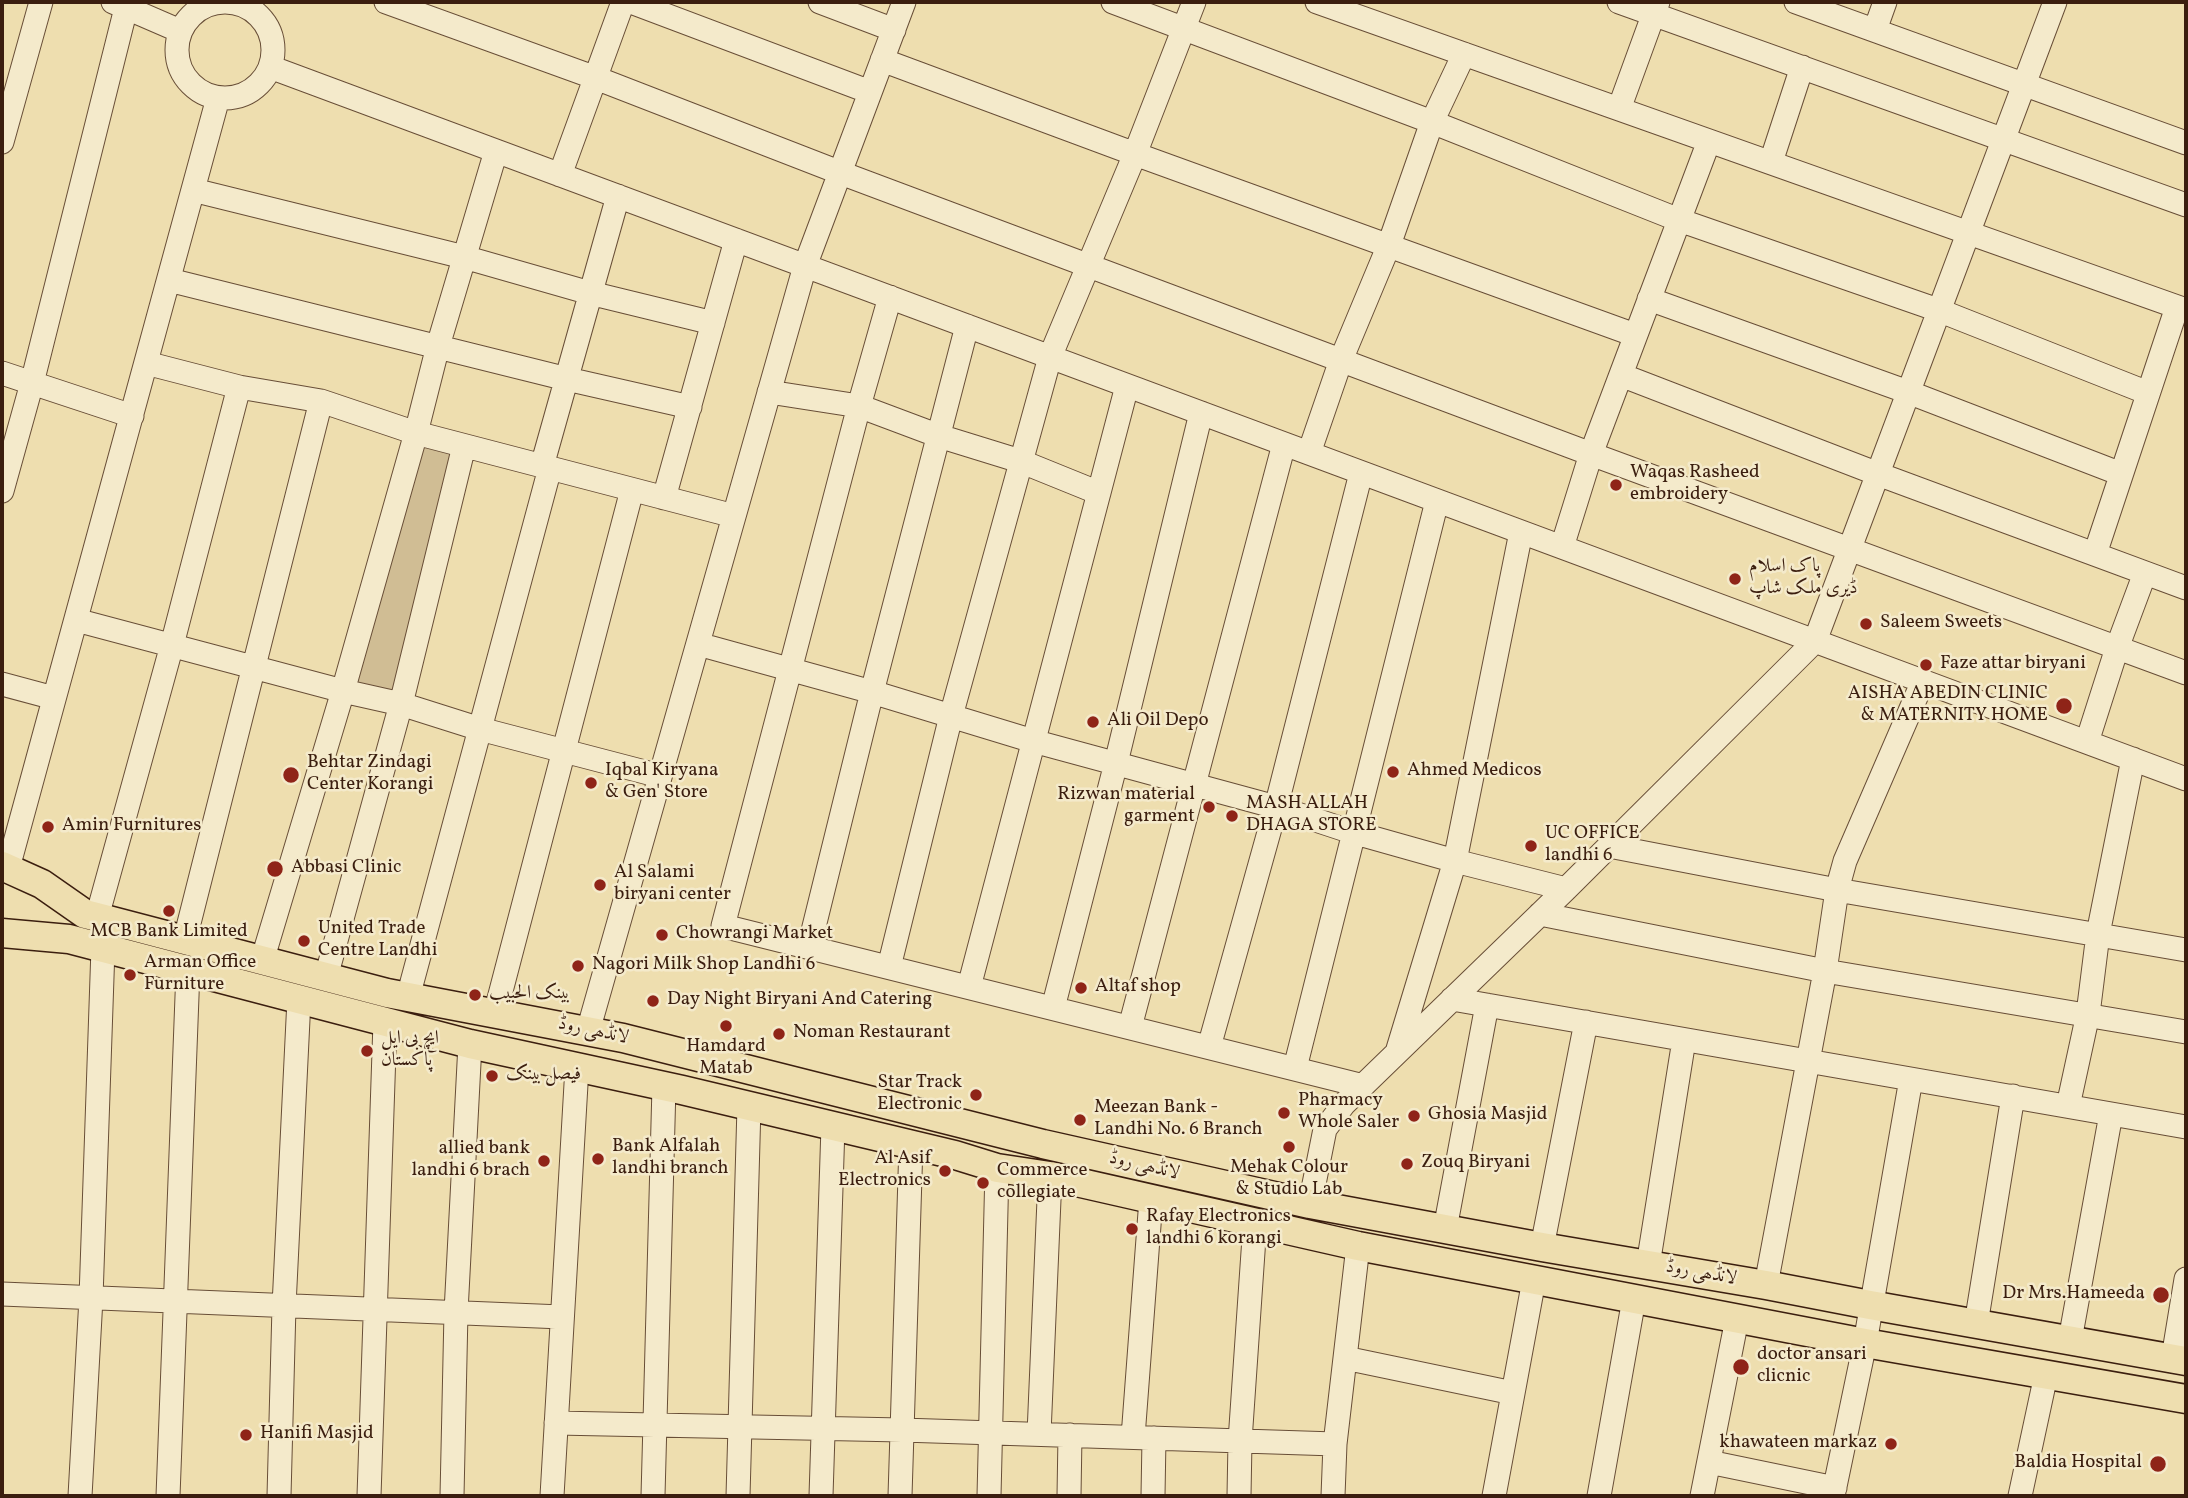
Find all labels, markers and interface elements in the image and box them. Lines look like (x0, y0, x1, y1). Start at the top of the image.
place label: Waqas Rasheed embroidery (1630, 463, 1760, 507)
marker: Waqas Rasheed embroidery (1608, 477, 1624, 493)
place label: پاک اسلام ڈیری ملک شاپ (1749, 557, 1858, 601)
marker: پاک اسلام ڈیری ملک شاپ (1727, 571, 1743, 587)
place label: Saleem Sweets (1880, 613, 2002, 635)
marker: Saleem Sweets (1858, 616, 1874, 632)
place label: Faze attar biryani (1940, 654, 2086, 676)
marker: Faze attar biryani (1918, 657, 1934, 673)
place label: AISHA ABEDIN CLINIC & MATERNITY HOME (1848, 684, 2048, 728)
marker: AISHA ABEDIN CLINIC & MATERNITY HOME (2054, 696, 2074, 716)
place label: Ali Oil Depo (1107, 711, 1209, 733)
marker: Ali Oil Depo (1085, 714, 1101, 730)
place label: Behtar Zindagi Center Korangi (307, 753, 433, 797)
place label: Iqbal Kiryana & Gen' Store (605, 761, 719, 805)
place label: Ahmed Medicos (1407, 761, 1542, 783)
marker: Ahmed Medicos (1385, 764, 1401, 780)
marker: Behtar Zindagi Center Korangi (281, 765, 301, 785)
marker: Iqbal Kiryana & Gen' Store (583, 775, 599, 791)
place label: Rizwan material garment (1057, 785, 1195, 829)
place label: MASH ALLAH DHAGA STORE (1246, 794, 1377, 838)
marker: Rizwan material garment (1201, 799, 1217, 815)
marker: MASH ALLAH DHAGA STORE (1224, 808, 1240, 824)
place label: Amin Furnitures (62, 816, 201, 838)
marker: Amin Furnitures (40, 819, 56, 835)
place label: UC OFFICE landhi 6 (1545, 824, 1640, 868)
marker: UC OFFICE landhi 6 (1523, 838, 1539, 854)
place label: Abbasi Clinic (291, 858, 401, 880)
marker: Abbasi Clinic (265, 859, 285, 879)
place label: Al Salami biryani center (614, 863, 731, 907)
marker: Al Salami biryani center (592, 877, 608, 893)
marker: MCB Bank Limited (161, 903, 177, 919)
place label: United Trade Centre Landhi (318, 919, 437, 963)
place label: MCB Bank Limited (90, 922, 248, 944)
place label: Chowrangi Market (676, 924, 833, 946)
marker: Chowrangi Market (654, 927, 670, 943)
marker: United Trade Centre Landhi (296, 933, 312, 949)
place label: Arman Office Furniture (144, 953, 256, 997)
place label: Nagori Milk Shop Landhi 6 (592, 955, 815, 977)
marker: Nagori Milk Shop Landhi 6 (570, 958, 586, 974)
marker: Arman Office Furniture (122, 967, 138, 983)
place label: Altaf shop (1095, 977, 1181, 999)
marker: Altaf shop (1073, 980, 1089, 996)
place label: بينک الحبيب (489, 984, 570, 1006)
marker: بينک الحبيب (467, 987, 483, 1003)
place label: Day Night Biryani And Catering (667, 990, 932, 1012)
marker: Day Night Biryani And Catering (645, 993, 661, 1009)
street label: لانڈھی روڈ (556, 1013, 630, 1051)
marker: Hamdard Matab (718, 1018, 734, 1034)
place label: Noman Restaurant (793, 1023, 951, 1045)
marker: Noman Restaurant (771, 1026, 787, 1042)
place label: ایچ بی ایل پاکستان (381, 1029, 439, 1073)
place label: Hamdard Matab (686, 1037, 766, 1081)
marker: ایچ بی ایل پاکستان (359, 1043, 375, 1059)
place label: فیصل بینک (506, 1065, 581, 1087)
marker: فیصل بینک (484, 1068, 500, 1084)
place label: Star Track Electronic (877, 1073, 962, 1117)
marker: Star Track Electronic (968, 1087, 984, 1103)
place label: Pharmacy Whole Saler (1298, 1091, 1399, 1135)
place label: Meezan Bank - Landhi No. 6 Branch (1094, 1098, 1263, 1142)
marker: Pharmacy Whole Saler (1276, 1105, 1292, 1121)
place label: Ghosia Masjid (1428, 1105, 1548, 1127)
marker: Ghosia Masjid (1406, 1108, 1422, 1124)
marker: Meezan Bank - Landhi No. 6 Branch (1072, 1112, 1088, 1128)
place label: Bank Alfalah landhi branch (612, 1137, 729, 1181)
place label: allied bank landhi 6 brach (411, 1139, 530, 1183)
marker: Mehak Colour & Studio Lab (1281, 1139, 1297, 1155)
street label: لانڈھی روڈ (1106, 1148, 1182, 1186)
place label: Al Asif Electronics (838, 1149, 931, 1193)
marker: Bank Alfalah landhi branch (590, 1151, 606, 1167)
marker: allied bank landhi 6 brach (536, 1153, 552, 1169)
place label: Zouq Biryani (1421, 1153, 1530, 1175)
marker: Zouq Biryani (1399, 1156, 1415, 1172)
place label: Mehak Colour & Studio Lab (1230, 1158, 1348, 1202)
place label: Commerce collegiate (997, 1161, 1088, 1205)
marker: Al Asif Electronics (937, 1163, 953, 1179)
marker: Commerce collegiate (975, 1175, 991, 1191)
place label: Rafay Electronics landhi 6 korangi (1146, 1207, 1291, 1251)
marker: Rafay Electronics landhi 6 korangi (1124, 1221, 1140, 1237)
street label: لانڈھی روڈ (1664, 1257, 1738, 1291)
place label: Dr Mrs.Hameeda (2002, 1284, 2145, 1306)
marker: Dr Mrs.Hameeda (2151, 1285, 2171, 1305)
place label: doctor ansari clicnic (1757, 1345, 1867, 1389)
marker: doctor ansari clicnic (1731, 1357, 1751, 1377)
place label: Hanifi Masjid (260, 1424, 374, 1446)
marker: Hanifi Masjid (238, 1427, 254, 1443)
place label: khawateen markaz (1719, 1433, 1877, 1455)
marker: khawateen markaz (1883, 1436, 1899, 1452)
place label: Baldia Hospital (2014, 1453, 2142, 1475)
marker: Baldia Hospital (2148, 1454, 2168, 1474)

